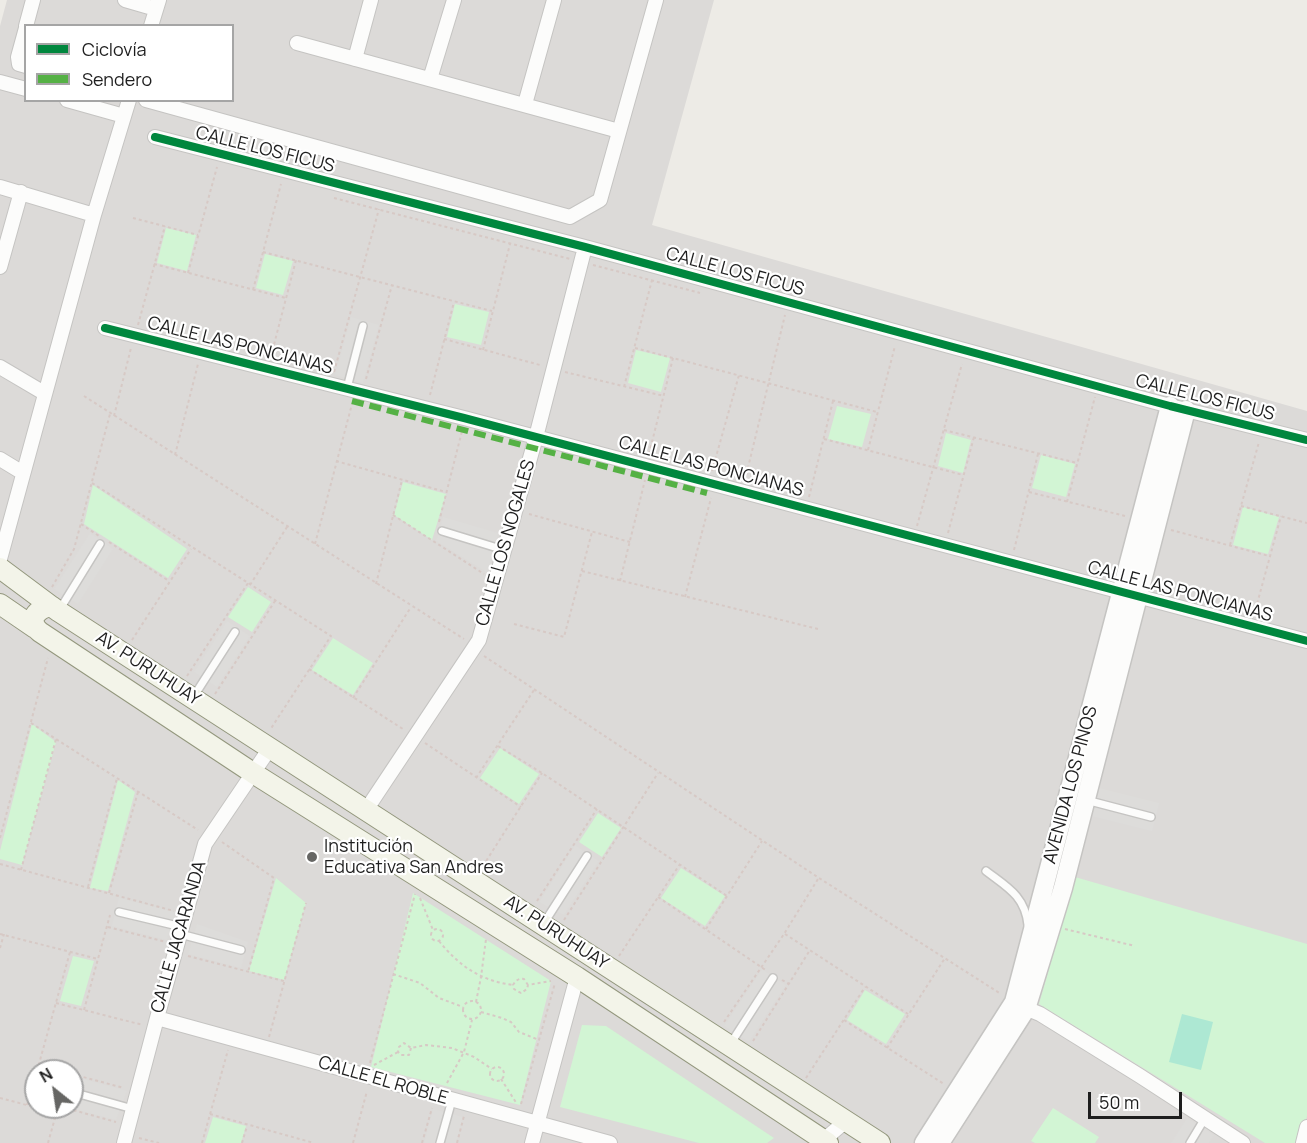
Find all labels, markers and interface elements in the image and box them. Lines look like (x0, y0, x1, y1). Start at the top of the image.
legend (24, 24, 234, 102)
text: Ciclovía (82, 37, 147, 61)
text: Sendero (82, 67, 152, 91)
street label: CALLE LOS FICUS (193, 122, 337, 178)
street label: CALLE LOS FICUS (664, 243, 806, 301)
street label: CALLE LAS PONCIANAS (145, 313, 335, 379)
street label: CALLE LOS FICUS (1133, 370, 1277, 426)
street label: CALLE LAS PONCIANAS (616, 432, 806, 502)
street label: CALLE LOS NOGALES (472, 457, 540, 629)
street label: CALLE LAS PONCIANAS (1085, 557, 1275, 627)
street label: AV. PURUHUAY (92, 627, 204, 711)
street label: AVENIDA LOS PINOS (1040, 704, 1102, 866)
place label: Institución Educativa San Andres (324, 836, 504, 878)
marker: Institución Educativa San Andres (305, 850, 319, 864)
street label: CALLE JACARANDA (147, 858, 211, 1016)
street label: AV. PURUHUAY (500, 891, 612, 975)
street label: CALLE EL ROBLE (316, 1052, 450, 1110)
north arrow (24, 1059, 84, 1119)
text: N (36, 1063, 56, 1088)
scale bar (1091, 1080, 1186, 1118)
text: 50 m (1099, 1090, 1139, 1114)

